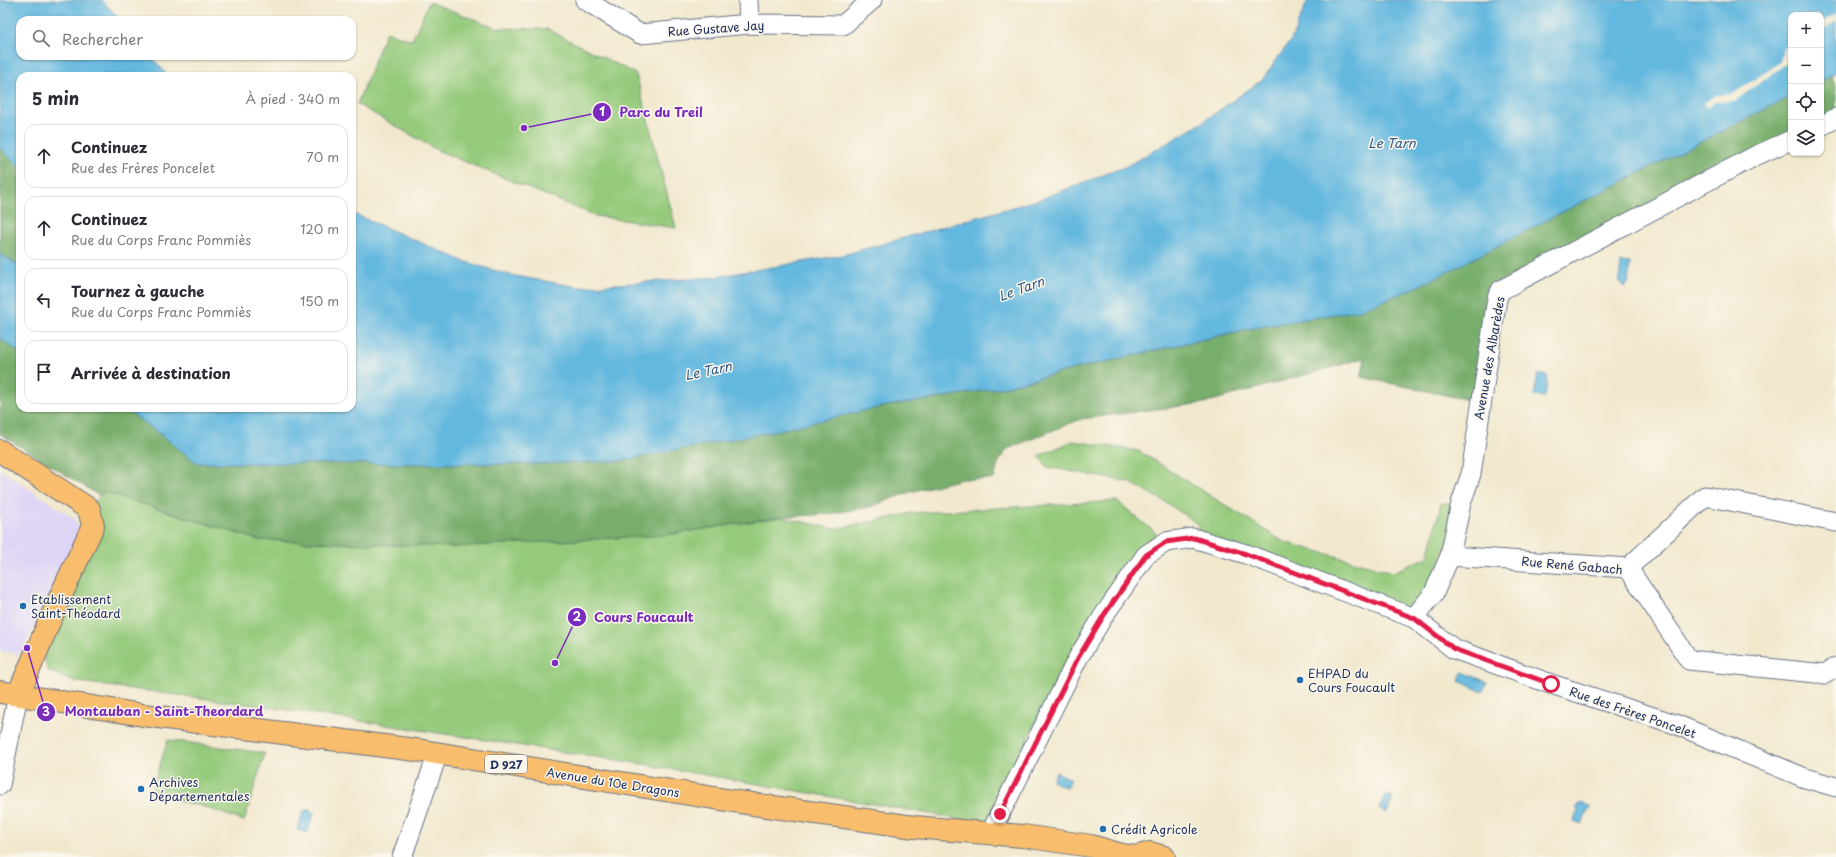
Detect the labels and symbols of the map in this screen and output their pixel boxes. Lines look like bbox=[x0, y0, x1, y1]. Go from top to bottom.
street label: Rue Gustave Jay bbox=[667, 16, 765, 40]
callout: Parc du Treil bbox=[592, 100, 711, 125]
text: 1 bbox=[599, 102, 605, 120]
text: Parc du Treil bbox=[619, 102, 703, 121]
water label: Le Tarn bbox=[1368, 133, 1417, 152]
water label: Le Tarn bbox=[995, 271, 1048, 305]
street label: Avenue des Albarèdes bbox=[1469, 294, 1509, 421]
water label: Le Tarn bbox=[683, 356, 734, 384]
street label: Rue René Gabach bbox=[1521, 552, 1623, 578]
place label: Etablissement Saint-Théodard bbox=[31, 590, 121, 622]
marker: Etablissement Saint-Théodard bbox=[18, 601, 28, 611]
callout: Cours Foucault bbox=[567, 604, 702, 629]
text: 2 bbox=[573, 607, 582, 625]
text: Cours Foucault bbox=[594, 607, 694, 626]
place label: EHPAD du Cours Foucault bbox=[1308, 664, 1395, 696]
marker: EHPAD du Cours Foucault bbox=[1295, 675, 1305, 685]
route start bbox=[1542, 675, 1560, 693]
street label: Rue des Frères Poncelet bbox=[1567, 682, 1699, 742]
callout: Montauban - Saint-Theordard bbox=[36, 699, 272, 724]
text: Montauban - Saint-Theordard bbox=[65, 701, 264, 720]
text: 3 bbox=[42, 702, 50, 720]
road number: D 927 bbox=[485, 755, 527, 773]
street label: Avenue du 10e Dragons bbox=[545, 763, 681, 801]
place label: Archives Départementales bbox=[149, 773, 250, 805]
marker: Archives Départementales bbox=[136, 784, 146, 794]
route end bbox=[991, 805, 1009, 823]
place label: Crédit Agricole bbox=[1111, 820, 1198, 838]
marker: Crédit Agricole bbox=[1098, 824, 1108, 834]

